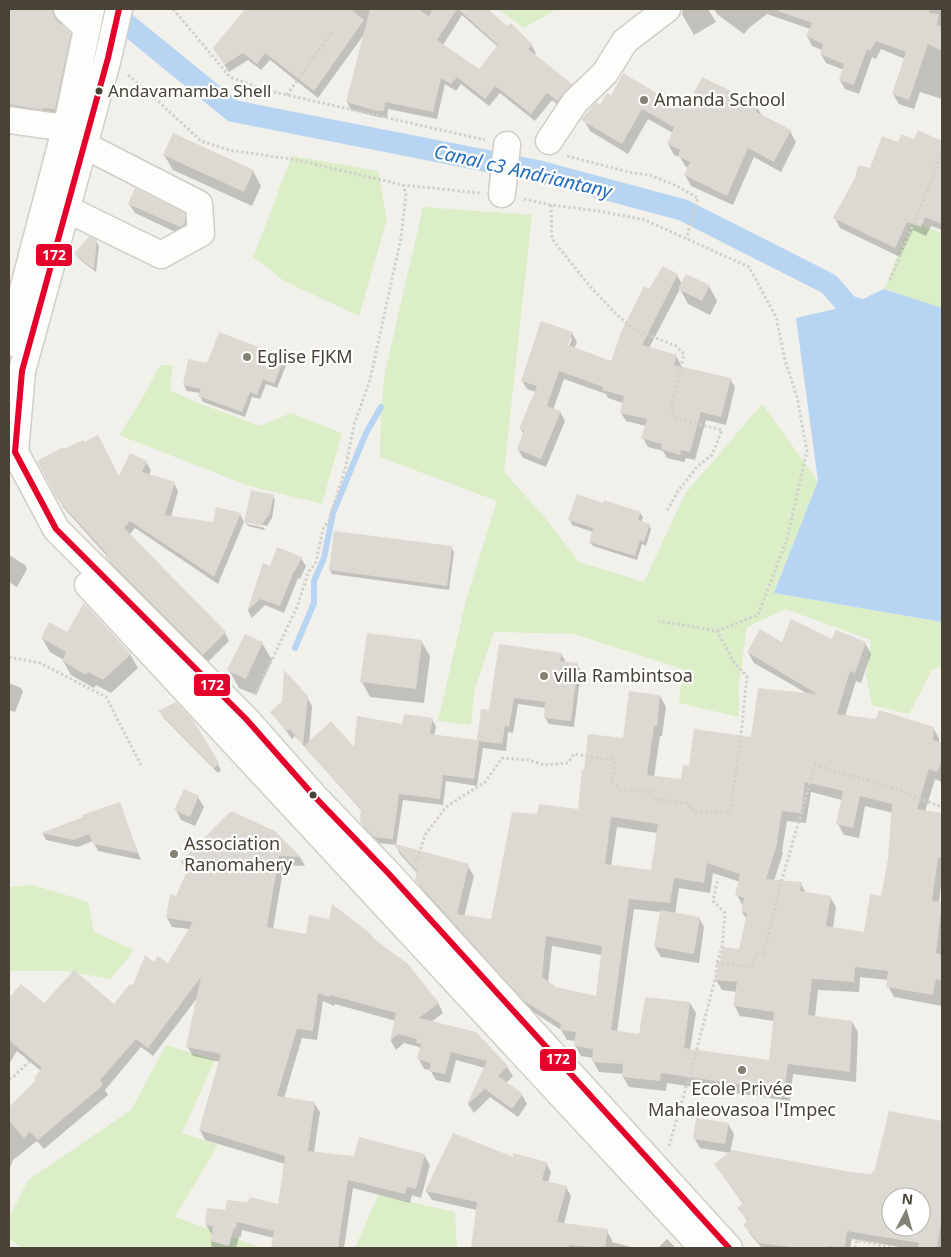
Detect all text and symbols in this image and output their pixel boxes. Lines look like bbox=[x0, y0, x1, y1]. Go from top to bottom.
place label: Andavamamba Shell bbox=[108, 79, 271, 102]
marker: Andavamamba Shell bbox=[94, 86, 104, 96]
place label: Amanda School bbox=[654, 87, 785, 111]
marker: Amanda School bbox=[638, 94, 650, 106]
water label: Canal c3 Andriantany bbox=[432, 138, 615, 204]
line badge: 172 bbox=[35, 243, 73, 267]
text: 172 bbox=[42, 245, 66, 264]
place label: Eglise FJKM bbox=[257, 344, 353, 368]
marker: Eglise FJKM bbox=[241, 351, 253, 363]
place label: villa Rambintsoa bbox=[554, 663, 693, 687]
marker: villa Rambintsoa bbox=[538, 670, 550, 682]
line badge: 172 bbox=[193, 673, 231, 697]
text: 172 bbox=[200, 675, 224, 694]
unlabelled marker bbox=[308, 790, 318, 800]
place label: Association Ranomahery bbox=[184, 831, 293, 876]
marker: Association Ranomahery bbox=[168, 848, 180, 860]
line badge: 172 bbox=[539, 1048, 577, 1072]
text: 172 bbox=[546, 1049, 570, 1068]
marker: Ecole Privée Mahaleovasoa l'Impec bbox=[736, 1064, 748, 1076]
place label: Ecole Privée Mahaleovasoa l'Impec bbox=[648, 1076, 836, 1121]
north arrow bbox=[881, 1187, 931, 1237]
text: N bbox=[901, 1189, 914, 1209]

